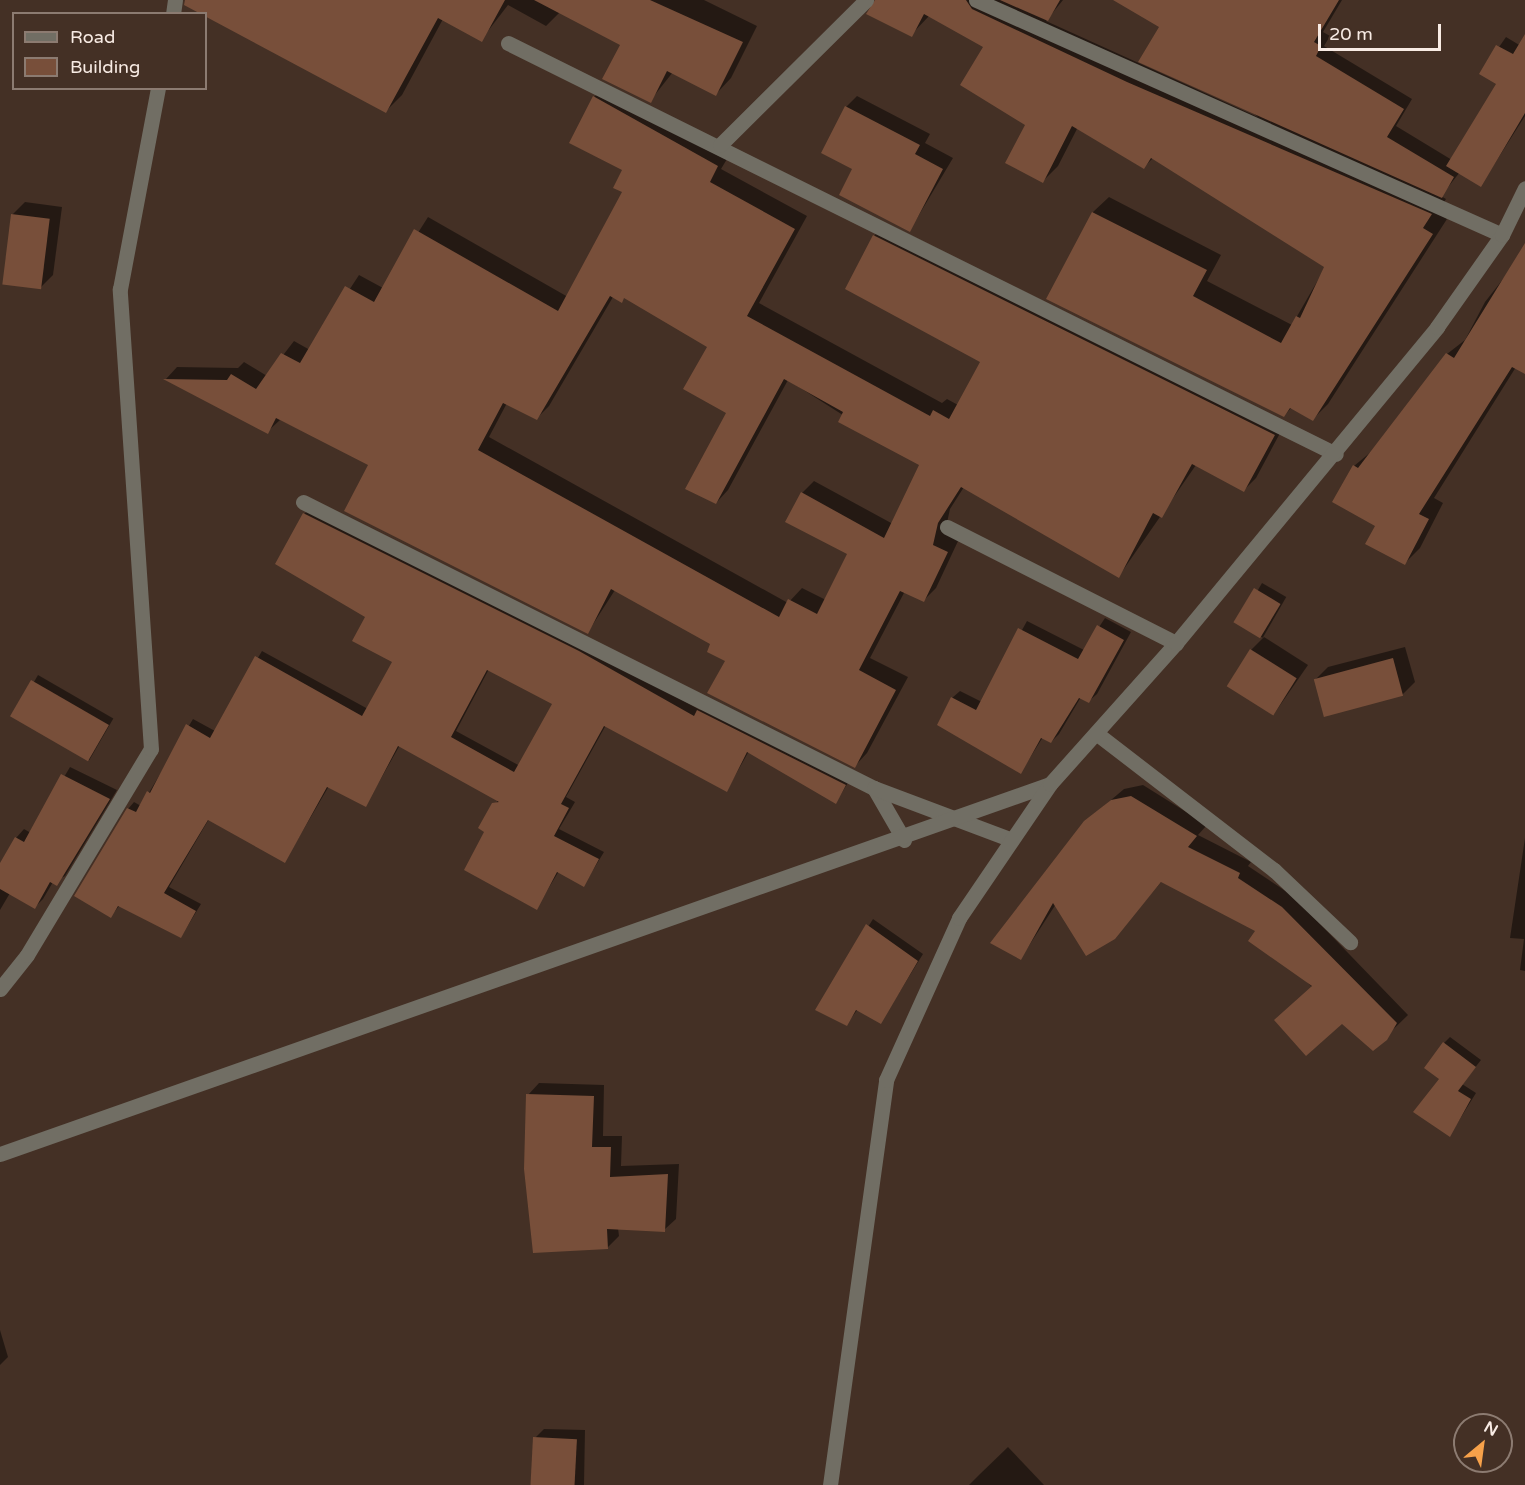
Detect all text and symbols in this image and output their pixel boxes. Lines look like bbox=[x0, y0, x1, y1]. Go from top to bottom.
legend bbox=[12, 12, 207, 90]
scale bar bbox=[1321, 12, 1444, 50]
text: 20 m bbox=[1329, 23, 1373, 45]
text: Road bbox=[70, 26, 115, 48]
text: Building bbox=[70, 56, 140, 78]
north arrow bbox=[1453, 1413, 1513, 1473]
text: N bbox=[1480, 1417, 1501, 1441]

